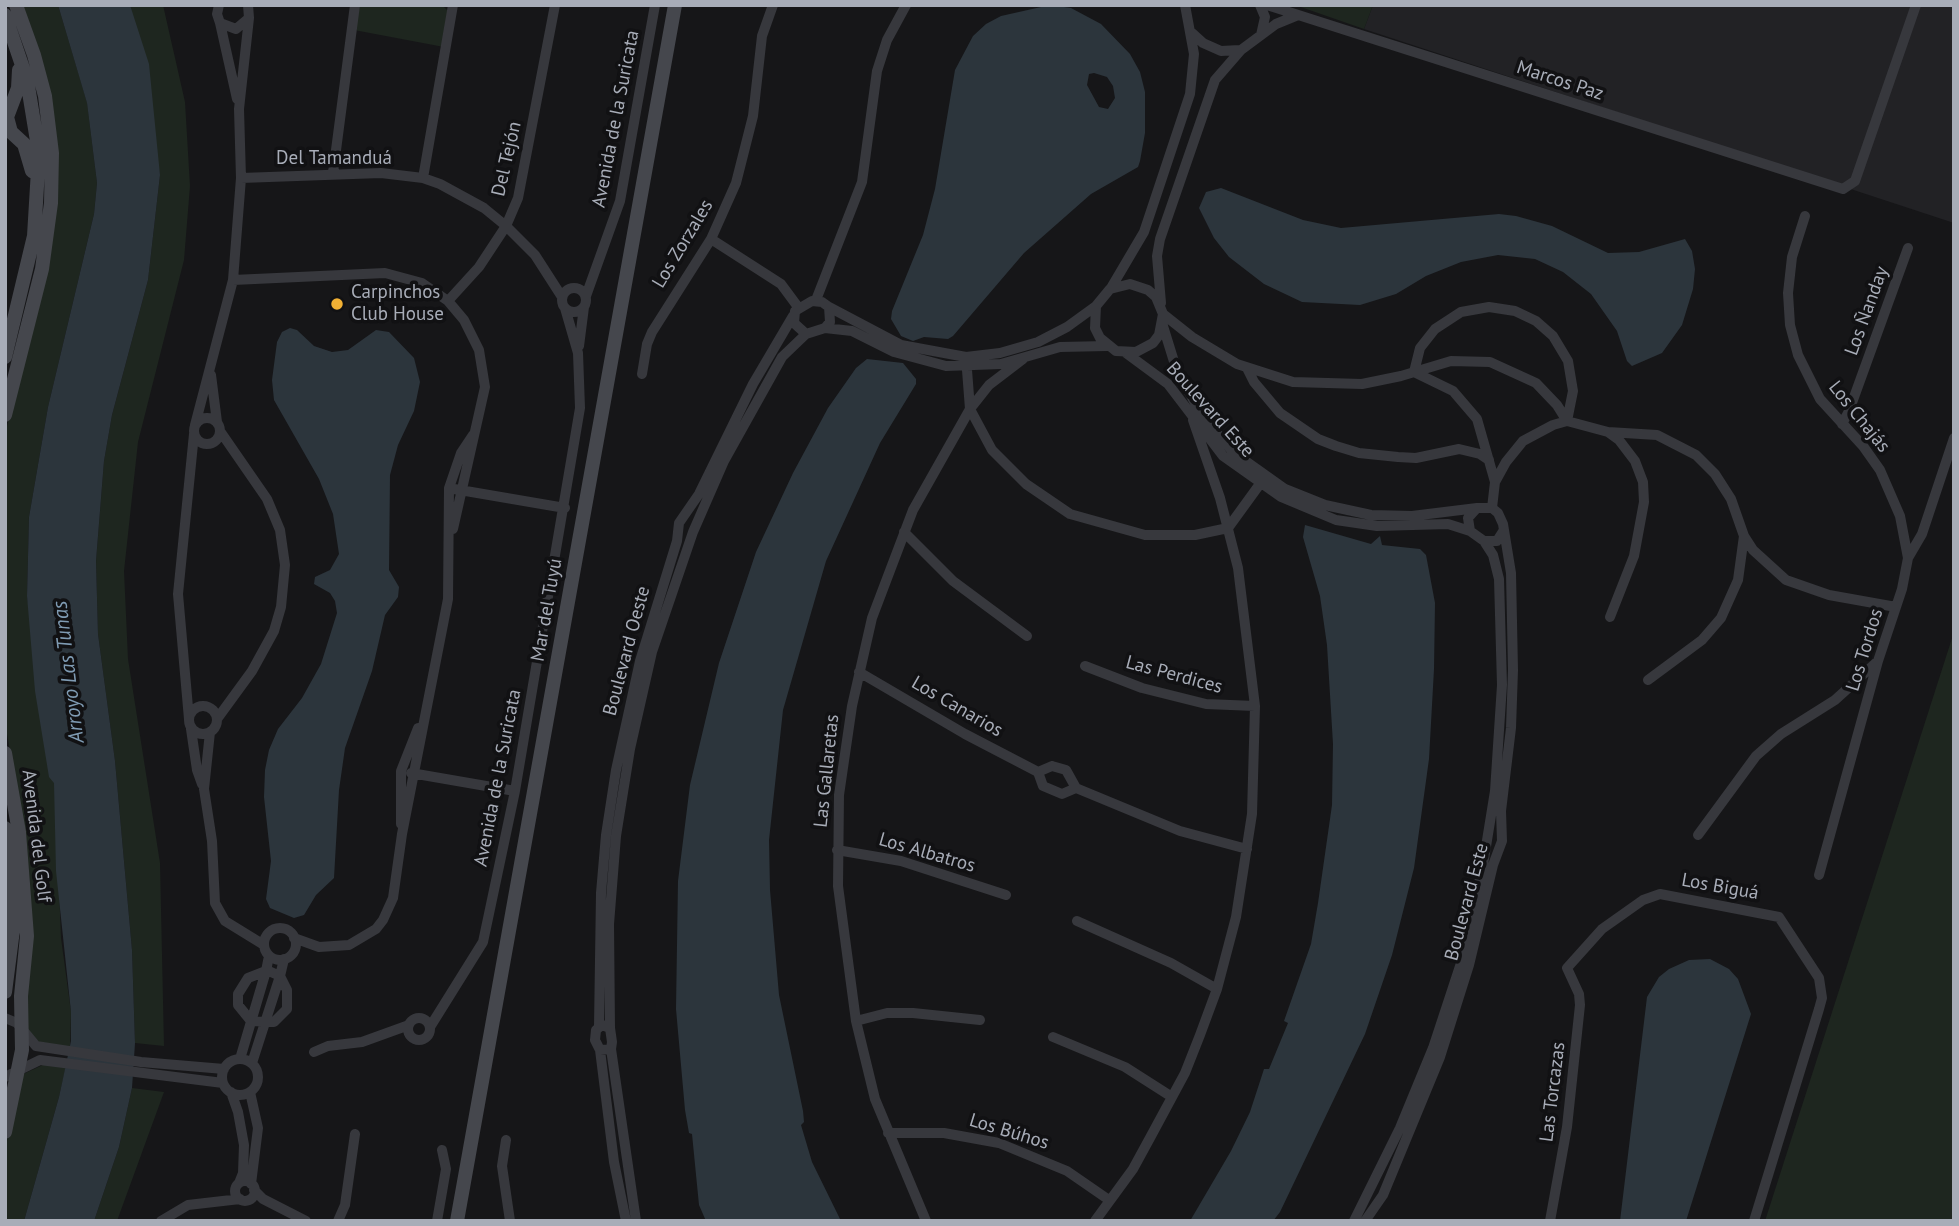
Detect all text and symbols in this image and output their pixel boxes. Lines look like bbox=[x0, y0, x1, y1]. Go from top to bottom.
street label: Avenida de la Suricata bbox=[588, 28, 644, 210]
street label: Marcos Paz bbox=[1514, 56, 1606, 106]
street label: Del Tejón bbox=[487, 119, 527, 199]
street label: Del Tamanduá bbox=[276, 148, 392, 170]
street label: Los Zorzales bbox=[648, 196, 718, 292]
street label: Los Ñanday bbox=[1840, 263, 1894, 359]
place label: Carpinchos Club House bbox=[351, 282, 444, 326]
marker: Carpinchos Club House bbox=[329, 296, 345, 312]
street label: Boulevard Este bbox=[1161, 358, 1259, 462]
street label: Los Chajás bbox=[1823, 377, 1895, 457]
street label: Mar del Tuyú bbox=[527, 557, 567, 663]
street label: Boulevard Oeste bbox=[599, 584, 655, 718]
water label: Arroyo Las Tunas bbox=[48, 599, 90, 745]
street label: Los Tordos bbox=[1842, 606, 1888, 694]
street label: Las Perdices bbox=[1123, 651, 1225, 699]
street label: Los Canarios bbox=[907, 672, 1007, 742]
street label: Avenida de la Suricata bbox=[470, 687, 526, 869]
street label: Las Gallaretas bbox=[810, 713, 844, 829]
street label: Avenida del Golf bbox=[17, 769, 55, 903]
street label: Los Albatros bbox=[876, 828, 978, 878]
street label: Boulevard Este bbox=[1440, 841, 1494, 963]
street label: Los Biguá bbox=[1680, 869, 1760, 905]
street label: Las Torcazas bbox=[1536, 1041, 1570, 1143]
street label: Los Búhos bbox=[967, 1109, 1051, 1155]

